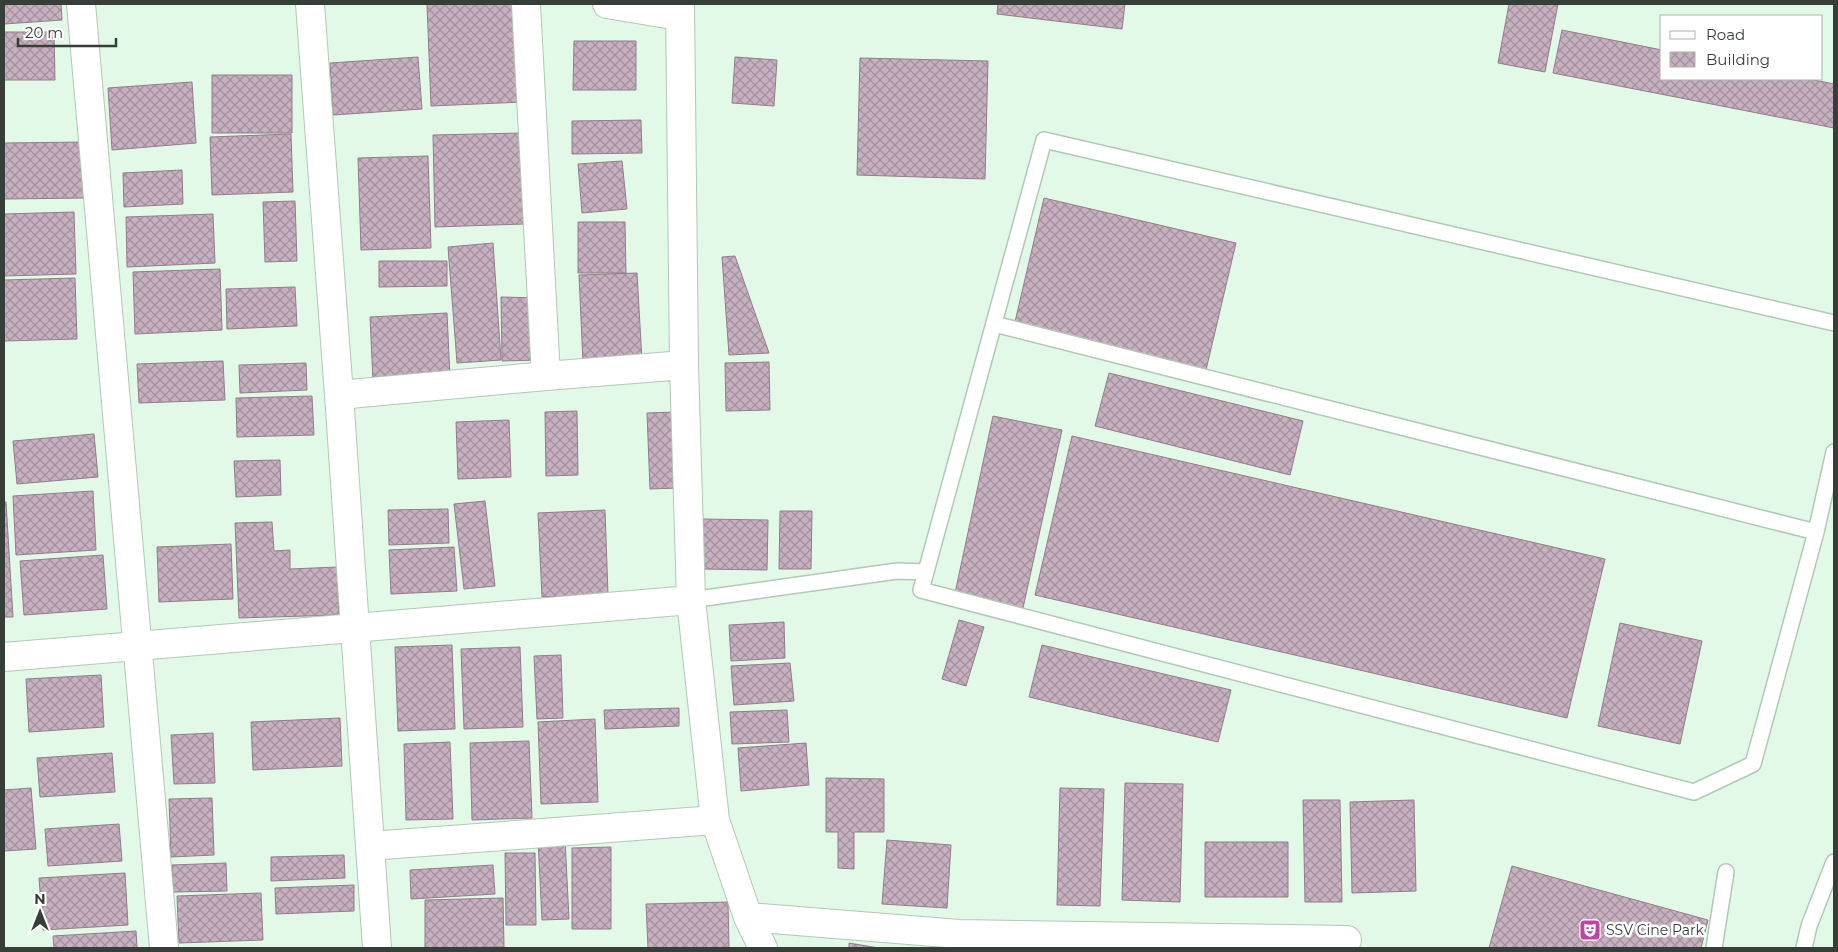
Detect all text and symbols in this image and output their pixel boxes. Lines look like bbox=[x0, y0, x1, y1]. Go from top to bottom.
scale bar bbox=[18, 15, 115, 47]
legend bbox=[1660, 15, 1823, 80]
text: 20 m bbox=[25, 23, 63, 42]
text: Road bbox=[1706, 25, 1745, 44]
text: Building bbox=[1706, 50, 1770, 69]
north arrow bbox=[15, 887, 65, 937]
text: N bbox=[34, 890, 46, 908]
theatre icon: SSV Cine Park bbox=[1578, 918, 1602, 942]
place label: SSV Cine Park bbox=[1606, 921, 1705, 939]

